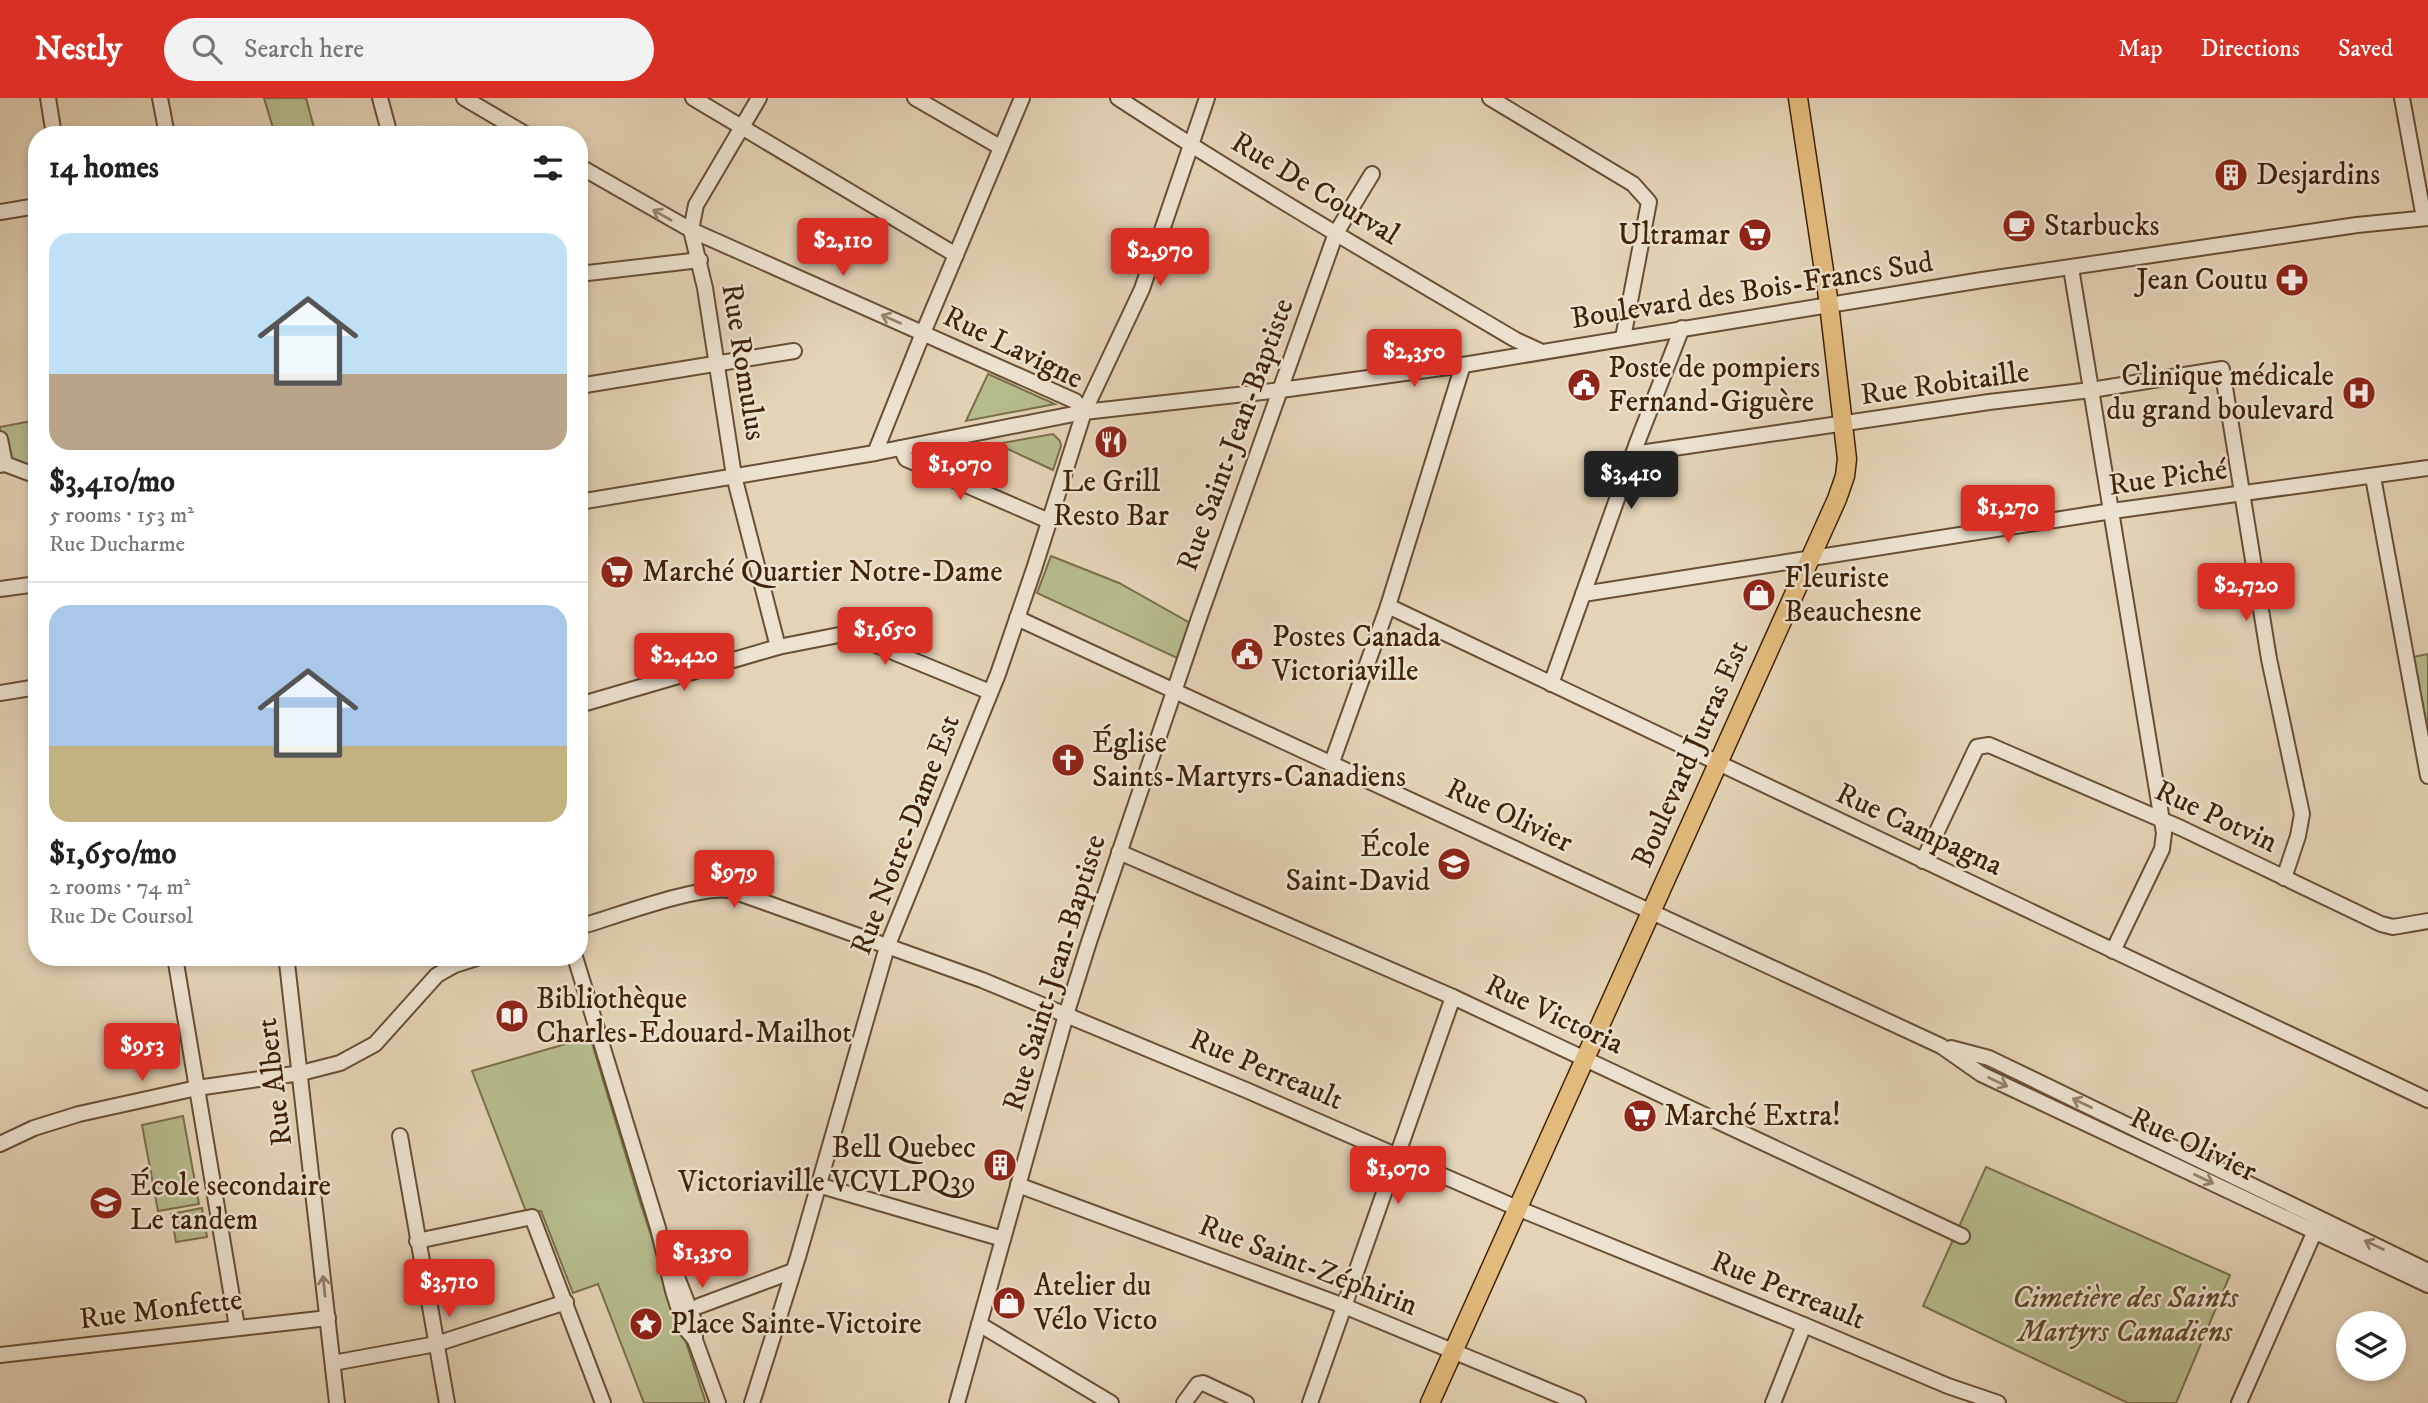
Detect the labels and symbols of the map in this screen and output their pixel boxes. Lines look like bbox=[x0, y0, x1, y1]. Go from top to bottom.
street label: Rue De Courval bbox=[1224, 124, 1406, 254]
building icon: Desjardins bbox=[2212, 156, 2250, 194]
place label: Desjardins bbox=[2256, 157, 2380, 194]
cafe icon: Starbucks bbox=[2000, 207, 2038, 245]
one-way arrow bbox=[652, 208, 673, 221]
place label: Starbucks bbox=[2044, 208, 2160, 245]
supermarket icon: Ultramar bbox=[1736, 216, 1774, 254]
place label: Ultramar bbox=[1618, 217, 1730, 254]
pin: $2,110 bbox=[786, 218, 900, 278]
pin: $2,970 bbox=[1103, 228, 1217, 288]
street label: Boulevard des Bois-Francs Sud bbox=[1568, 244, 1936, 338]
pharmacy icon: Jean Coutu bbox=[2273, 261, 2311, 299]
place label: Jean Coutu bbox=[2133, 262, 2268, 299]
street label: Rue Romulus bbox=[712, 281, 774, 443]
street label: Rue Saint-Jean-Baptiste bbox=[1169, 294, 1303, 576]
street label: Rue Lavigne bbox=[937, 298, 1089, 398]
one-way arrow bbox=[881, 312, 903, 325]
pin: $2,350 bbox=[1357, 330, 1471, 389]
place label: Poste de pompiers Fernand-Giguère bbox=[1608, 350, 1820, 421]
street label: Rue Robitaille bbox=[1858, 354, 2032, 414]
place label: Clinique médicale du grand boulevard bbox=[2106, 358, 2334, 429]
public building icon: Poste de pompiers Fernand-Giguère bbox=[1565, 366, 1603, 404]
hospital icon: Clinique médicale du grand boulevard bbox=[2340, 374, 2378, 412]
restaurant icon: Le Grill Resto Bar bbox=[1092, 423, 1130, 461]
pin: $1,070 bbox=[903, 442, 1017, 502]
street label: Rue Piché bbox=[2106, 451, 2230, 505]
pin: $3,410 bbox=[1574, 452, 1688, 511]
place label: Le Grill Resto Bar bbox=[1053, 464, 1169, 535]
pin: $1,270 bbox=[1951, 486, 2065, 545]
supermarket icon: Marché Quartier Notre-Dame bbox=[598, 553, 636, 591]
place label: Marché Quartier Notre-Dame bbox=[642, 554, 1003, 591]
place label: Fleuriste Beauchesne bbox=[1784, 560, 1922, 631]
pin: $2,720 bbox=[2189, 564, 2303, 623]
shop icon: Fleuriste Beauchesne bbox=[1740, 576, 1778, 614]
pin: $1,650 bbox=[828, 608, 942, 667]
place label: Postes Canada Victoriaville bbox=[1271, 619, 1441, 690]
pin: $2,420 bbox=[627, 634, 741, 693]
public building icon: Postes Canada Victoriaville bbox=[1228, 635, 1266, 673]
street label: Boulevard Jutras Est bbox=[1624, 635, 1758, 873]
street label: Rue Notre-Dame Est bbox=[843, 710, 969, 960]
place label: Église Saints-Martyrs-Canadiens bbox=[1092, 724, 1406, 796]
church icon: Église Saints-Martyrs-Canadiens bbox=[1049, 741, 1087, 779]
street label: Rue Olivier bbox=[1440, 771, 1578, 861]
street label: Rue Potvin bbox=[2149, 773, 2283, 862]
street label: Rue Campagna bbox=[1830, 775, 2008, 885]
place label: École Saint-David bbox=[1286, 828, 1430, 900]
street label: Rue Saint-Jean-Baptiste bbox=[995, 830, 1115, 1116]
school or university icon: École Saint-David bbox=[1435, 845, 1473, 883]
pin: $979 bbox=[693, 850, 775, 910]
street label: Rue Victoria bbox=[1479, 967, 1629, 1063]
place label: Bibliothèque Charles-Edouard-Mailhot bbox=[536, 981, 852, 1052]
library icon: Bibliothèque Charles-Edouard-Mailhot bbox=[493, 997, 531, 1035]
street label: Rue Albert bbox=[249, 1016, 301, 1148]
street label: Rue Perreault bbox=[1184, 1021, 1348, 1119]
pin: $953 bbox=[101, 1024, 183, 1083]
one-way arrow bbox=[1987, 1076, 2008, 1089]
one-way arrow bbox=[2072, 1096, 2093, 1110]
supermarket icon: Marché Extra! bbox=[1621, 1097, 1659, 1135]
place label: Marché Extra! bbox=[1664, 1098, 1841, 1135]
street label: Rue Olivier bbox=[2124, 1100, 2262, 1190]
place label: Bell Quebec Victoriaville VCVLPQ39 bbox=[677, 1130, 976, 1201]
building icon: Bell Quebec Victoriaville VCVLPQ39 bbox=[981, 1146, 1019, 1184]
pin: $1,070 bbox=[1341, 1146, 1455, 1206]
place label: École secondaire Le tandem bbox=[130, 1167, 331, 1239]
one-way arrow bbox=[2193, 1172, 2214, 1186]
school or university icon: École secondaire Le tandem bbox=[87, 1184, 125, 1222]
street label: Rue Saint-Zéphirin bbox=[1193, 1207, 1423, 1325]
pin: $1,350 bbox=[645, 1230, 759, 1290]
one-way arrow bbox=[2364, 1238, 2385, 1251]
street label: Rue Perreault bbox=[1705, 1243, 1871, 1339]
pin: $3,710 bbox=[392, 1260, 506, 1319]
place label: Atelier du Vélo Victo bbox=[1033, 1268, 1157, 1339]
one-way arrow bbox=[318, 1276, 331, 1298]
park label: Cimetière des Saints Martyrs Canadiens bbox=[2012, 1280, 2239, 1351]
street label: Rue Monfette bbox=[77, 1282, 245, 1338]
shop icon: Atelier du Vélo Victo bbox=[990, 1284, 1028, 1322]
place icon: Place Sainte-Victoire bbox=[627, 1305, 665, 1343]
place label: Place Sainte-Victoire bbox=[670, 1306, 922, 1343]

